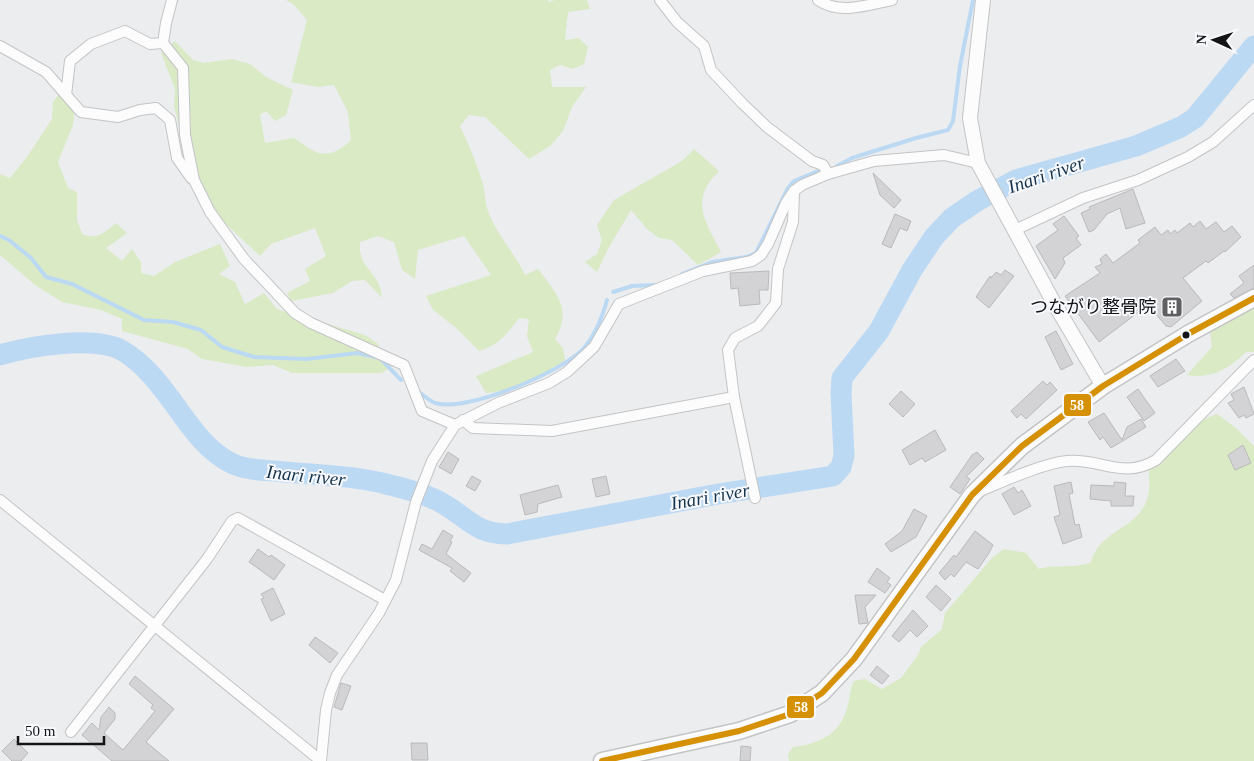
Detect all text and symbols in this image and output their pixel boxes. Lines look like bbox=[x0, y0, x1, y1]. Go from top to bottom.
north arrow bbox=[1189, 15, 1239, 65]
text: N bbox=[1194, 34, 1209, 45]
water label: Inari river bbox=[1004, 151, 1088, 198]
building icon: つながり整骨院 bbox=[1160, 295, 1184, 319]
place label: つながり整骨院 bbox=[1030, 297, 1156, 317]
unlabelled marker bbox=[1181, 330, 1191, 340]
line badge: 58 bbox=[1063, 393, 1092, 417]
text: 58 bbox=[1070, 398, 1084, 413]
water label: Inari river bbox=[264, 461, 347, 490]
water label: Inari river bbox=[668, 479, 752, 514]
line badge: 58 bbox=[786, 695, 815, 719]
text: 58 bbox=[794, 700, 808, 715]
scale bar bbox=[18, 714, 104, 746]
text: 50 m bbox=[25, 723, 56, 739]

